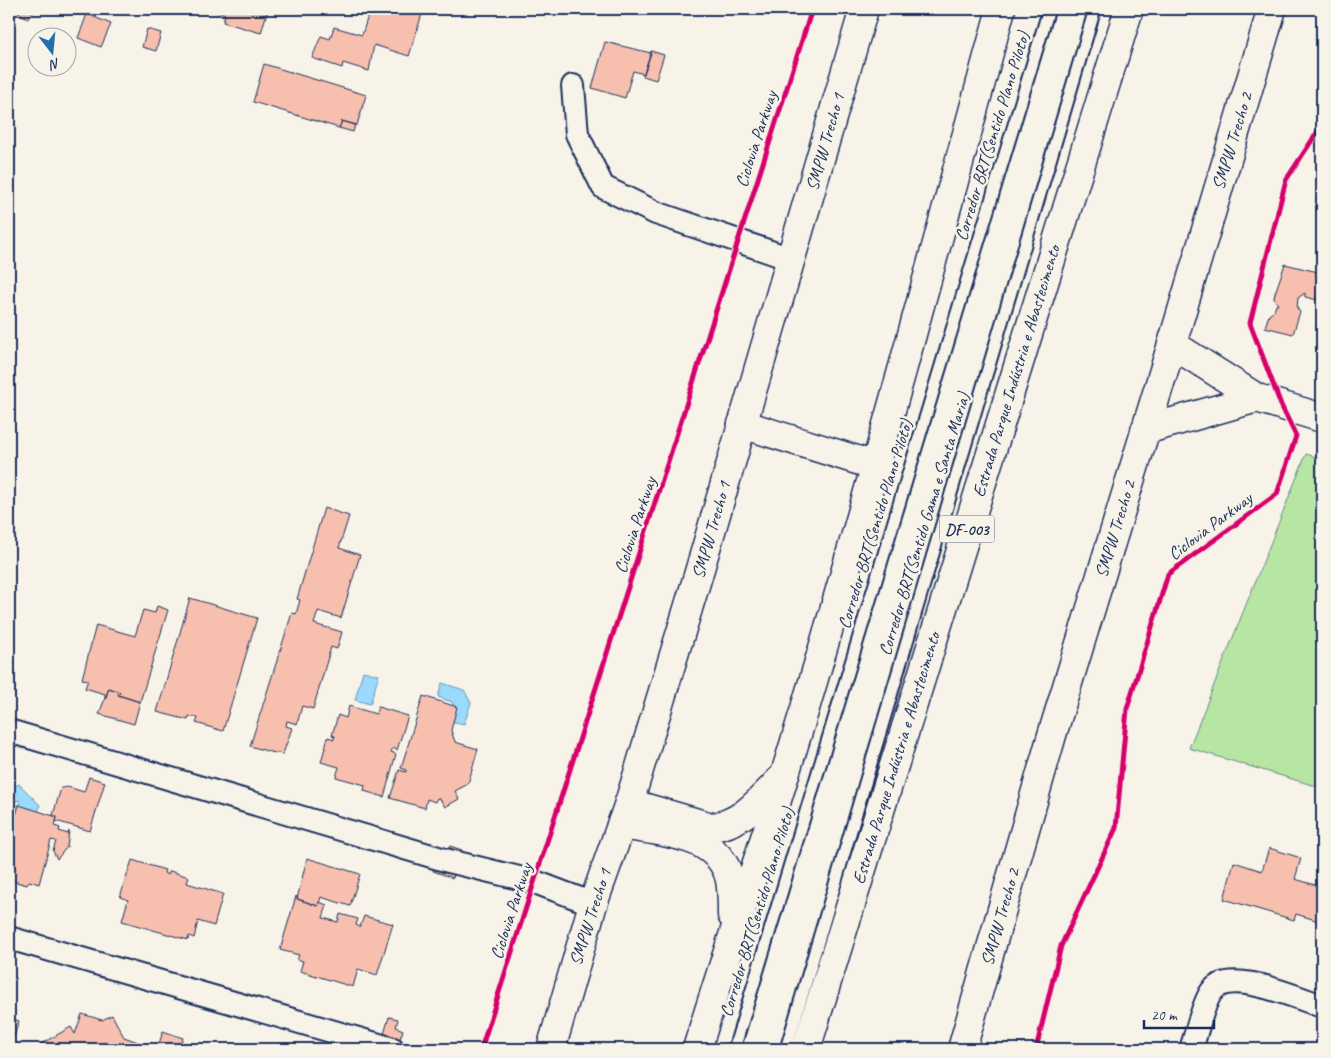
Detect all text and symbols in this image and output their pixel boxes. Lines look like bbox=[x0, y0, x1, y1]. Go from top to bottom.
north arrow bbox=[28, 28, 78, 78]
street label: Corredor BRT(Sentido Plano Piloto) bbox=[950, 28, 1035, 243]
text: N bbox=[47, 55, 62, 74]
street label: Ciclovia Parkway bbox=[730, 86, 782, 190]
street label: SMPW Trecho 2 bbox=[1207, 88, 1258, 192]
street label: SMPW Trecho 1 bbox=[801, 90, 850, 193]
street label: Estrada Parque Indústria e Abastecimento bbox=[967, 241, 1065, 499]
street label: Corredor BRT(Sentido Gama e Santa Maria) bbox=[873, 389, 975, 658]
street label: Corredor BRT(Sentido Plano Piloto) bbox=[833, 416, 918, 631]
street label: Ciclovia Parkway bbox=[609, 472, 661, 576]
street label: SMPW Trecho 2 bbox=[1090, 476, 1141, 580]
street label: SMPW Trecho 1 bbox=[687, 478, 736, 581]
street label: Ciclovia Parkway bbox=[1164, 486, 1258, 565]
road number: DF-003 bbox=[940, 516, 994, 542]
street label: Estrada Parque Indústria e Abastecimento bbox=[847, 628, 945, 886]
street label: Corredor BRT(Sentido Plano Piloto) bbox=[715, 804, 800, 1019]
street label: Ciclovia Parkway bbox=[485, 858, 537, 962]
street label: SMPW Trecho 2 bbox=[976, 864, 1025, 968]
street label: SMPW Trecho 1 bbox=[564, 865, 616, 968]
scale bar bbox=[1144, 998, 1214, 1030]
text: 20 m bbox=[1151, 1006, 1178, 1025]

